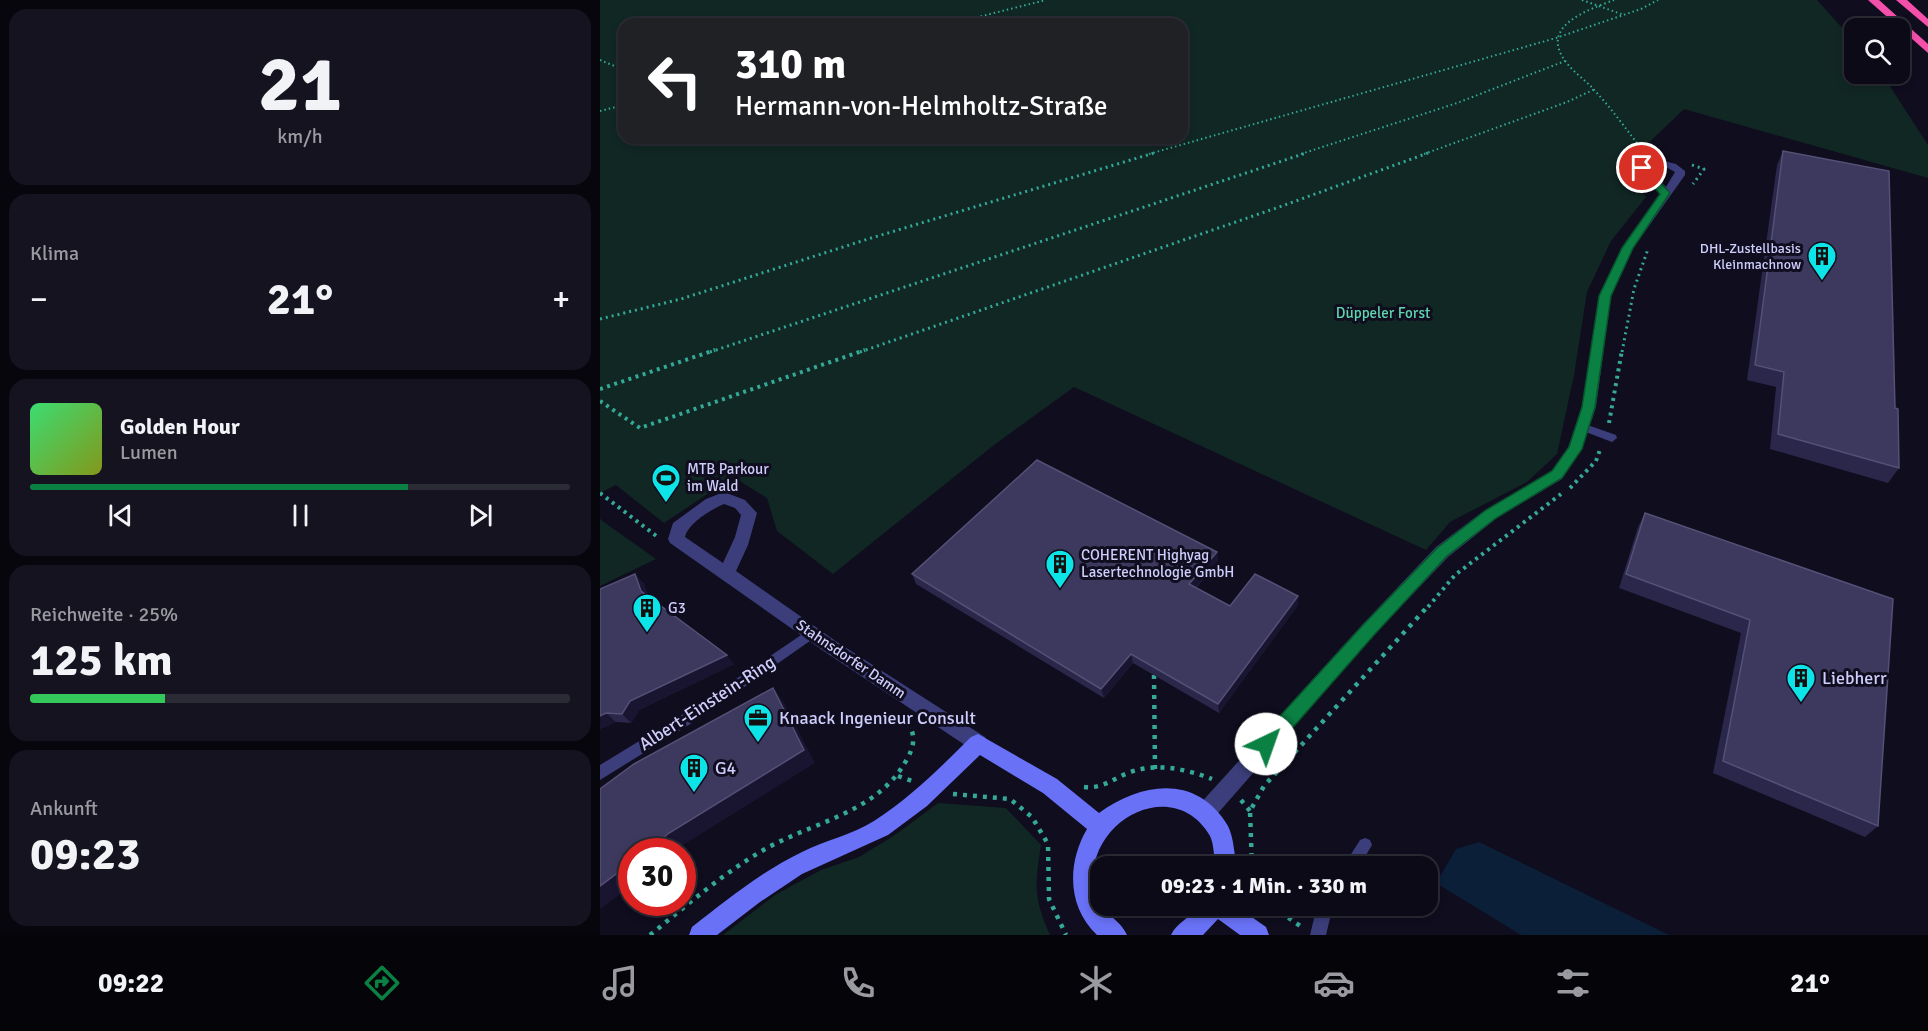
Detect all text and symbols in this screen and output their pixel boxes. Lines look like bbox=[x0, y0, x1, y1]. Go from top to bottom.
map controls bbox=[1844, 18, 1910, 84]
button: search bbox=[1844, 18, 1910, 84]
text: 21 bbox=[258, 37, 342, 133]
text: 310 m bbox=[735, 39, 846, 90]
icon: left bbox=[636, 42, 714, 120]
text: Hermann-von-Helmholtz-Straße bbox=[735, 90, 1108, 123]
text: km/h bbox=[277, 124, 323, 149]
pin bbox=[1616, 142, 1667, 193]
icon: arrive bbox=[1625, 151, 1658, 184]
place label: DHL-Zustellbasis Kleinmachnow bbox=[1700, 240, 1801, 273]
building icon: DHL-Zustellbasis Kleinmachnow bbox=[1806, 240, 1838, 282]
text: Klima bbox=[30, 241, 79, 266]
text: 21° bbox=[267, 272, 333, 327]
text: − bbox=[30, 279, 48, 320]
text: + bbox=[552, 279, 570, 320]
park label: Düppeler Forst bbox=[1336, 304, 1430, 322]
text: Golden Hour bbox=[120, 413, 240, 440]
text: Lumen bbox=[120, 440, 178, 465]
place label: MTB Parkour im Wald bbox=[687, 460, 769, 495]
sports icon: MTB Parkour im Wald bbox=[650, 462, 682, 504]
icon: previous bbox=[104, 499, 137, 532]
icon: pause bbox=[284, 499, 317, 532]
icon: next bbox=[464, 499, 497, 532]
place label: COHERENT Highyag Lasertechnologie GmbH bbox=[1081, 546, 1234, 581]
building icon: COHERENT Highyag Lasertechnologie GmbH bbox=[1044, 548, 1076, 590]
building icon: G3 bbox=[631, 592, 663, 634]
place label: G3 bbox=[668, 599, 686, 617]
text: Reichweite · 25% bbox=[30, 602, 178, 627]
street label: Stahnsdorfer Damm bbox=[793, 616, 909, 702]
text: 125 km bbox=[30, 633, 173, 688]
street label: Albert-Einstein-Ring bbox=[635, 651, 779, 755]
building icon: Liebherr bbox=[1785, 662, 1817, 704]
place label: Liebherr bbox=[1822, 667, 1887, 689]
office icon: Knaack Ingenieur Consult bbox=[742, 702, 774, 744]
place label: Knaack Ingenieur Consult bbox=[779, 707, 976, 729]
position arrow bbox=[1234, 712, 1298, 776]
building icon: G4 bbox=[678, 752, 710, 794]
place label: G4 bbox=[715, 757, 737, 779]
text: Ankunft bbox=[30, 796, 98, 821]
text: 09:23 bbox=[30, 827, 140, 882]
speed limit sign: 30 bbox=[618, 838, 696, 916]
text: 09:23 · 1 Min. · 330 m bbox=[1161, 872, 1367, 899]
icon: directions bbox=[361, 962, 403, 1004]
icon: music bbox=[599, 962, 641, 1004]
icon: phone bbox=[837, 962, 879, 1004]
icon: climate bbox=[1075, 962, 1117, 1004]
icon: car bbox=[1313, 962, 1355, 1004]
icon: filters bbox=[1552, 962, 1594, 1004]
text: 09:22 bbox=[98, 967, 164, 1000]
text: 21° bbox=[1790, 967, 1830, 1000]

